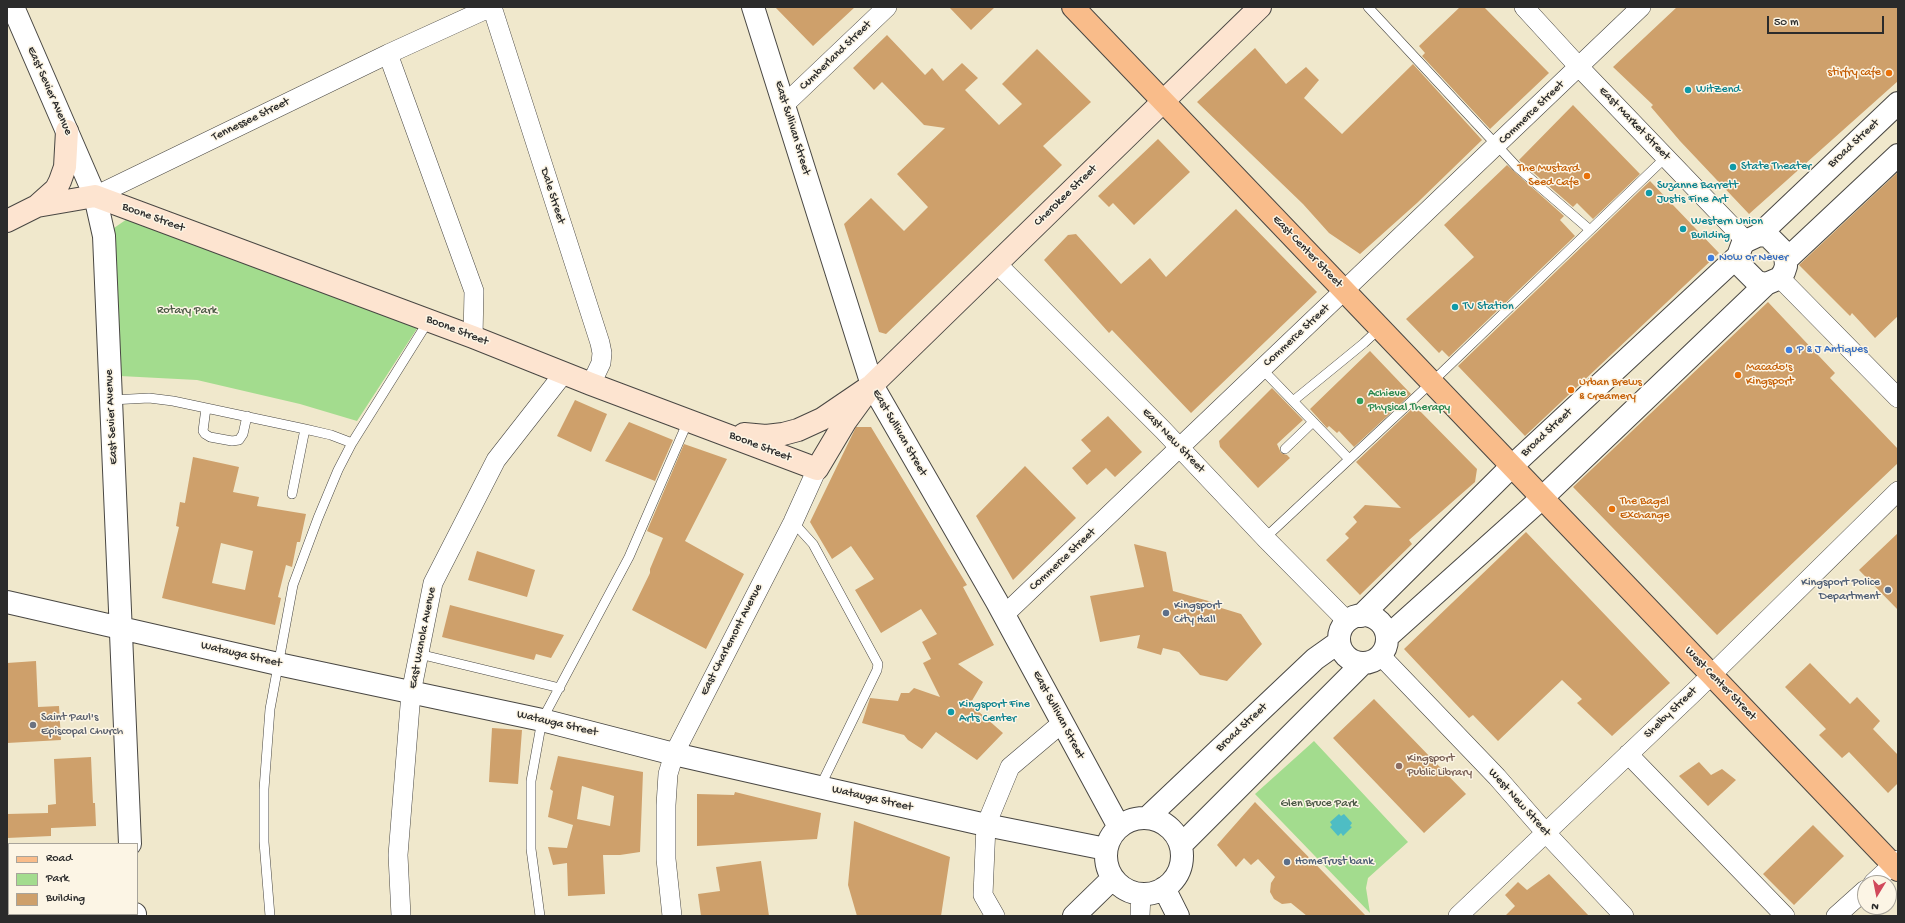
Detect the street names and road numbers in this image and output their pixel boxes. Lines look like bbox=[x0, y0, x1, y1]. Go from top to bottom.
street label: Cumberland Street bbox=[797, 18, 875, 94]
street label: East Sevier Avenue bbox=[23, 45, 75, 137]
street label: Commerce Street bbox=[1496, 78, 1568, 148]
street label: East Sullivan Street bbox=[771, 79, 813, 177]
street label: East Market Street bbox=[1595, 84, 1673, 164]
street label: Tennessee Street bbox=[210, 95, 292, 145]
street label: Broad Street bbox=[1825, 117, 1883, 171]
street label: Cherokee Street bbox=[1031, 162, 1101, 230]
street label: Dale Street bbox=[536, 166, 568, 226]
street label: Boone Street bbox=[120, 200, 186, 236]
street label: East Center Street bbox=[1269, 213, 1345, 291]
street label: Commerce Street bbox=[1261, 302, 1333, 370]
street label: Boone Street bbox=[424, 313, 490, 349]
street label: East Sevier Avenue bbox=[102, 369, 122, 465]
street label: East Sullivan Street bbox=[868, 387, 930, 479]
street label: East New Street bbox=[1138, 406, 1208, 476]
street label: Broad Street bbox=[1518, 406, 1576, 460]
street label: Boone Street bbox=[727, 429, 793, 465]
street label: Commerce Street bbox=[1027, 526, 1099, 594]
street label: East Charlemont Avenue bbox=[698, 582, 766, 698]
street label: East Wanola Avenue bbox=[406, 586, 440, 690]
street label: Watauga Street bbox=[199, 639, 283, 671]
street label: West Center Street bbox=[1681, 644, 1759, 724]
street label: East Sullivan Street bbox=[1029, 668, 1087, 762]
street label: Shelby Street bbox=[1642, 684, 1700, 742]
street label: Broad Street bbox=[1213, 701, 1271, 755]
street label: Watauga Street bbox=[515, 708, 599, 740]
street label: West New Street bbox=[1485, 766, 1553, 840]
street label: Watauga Street bbox=[830, 783, 914, 815]

